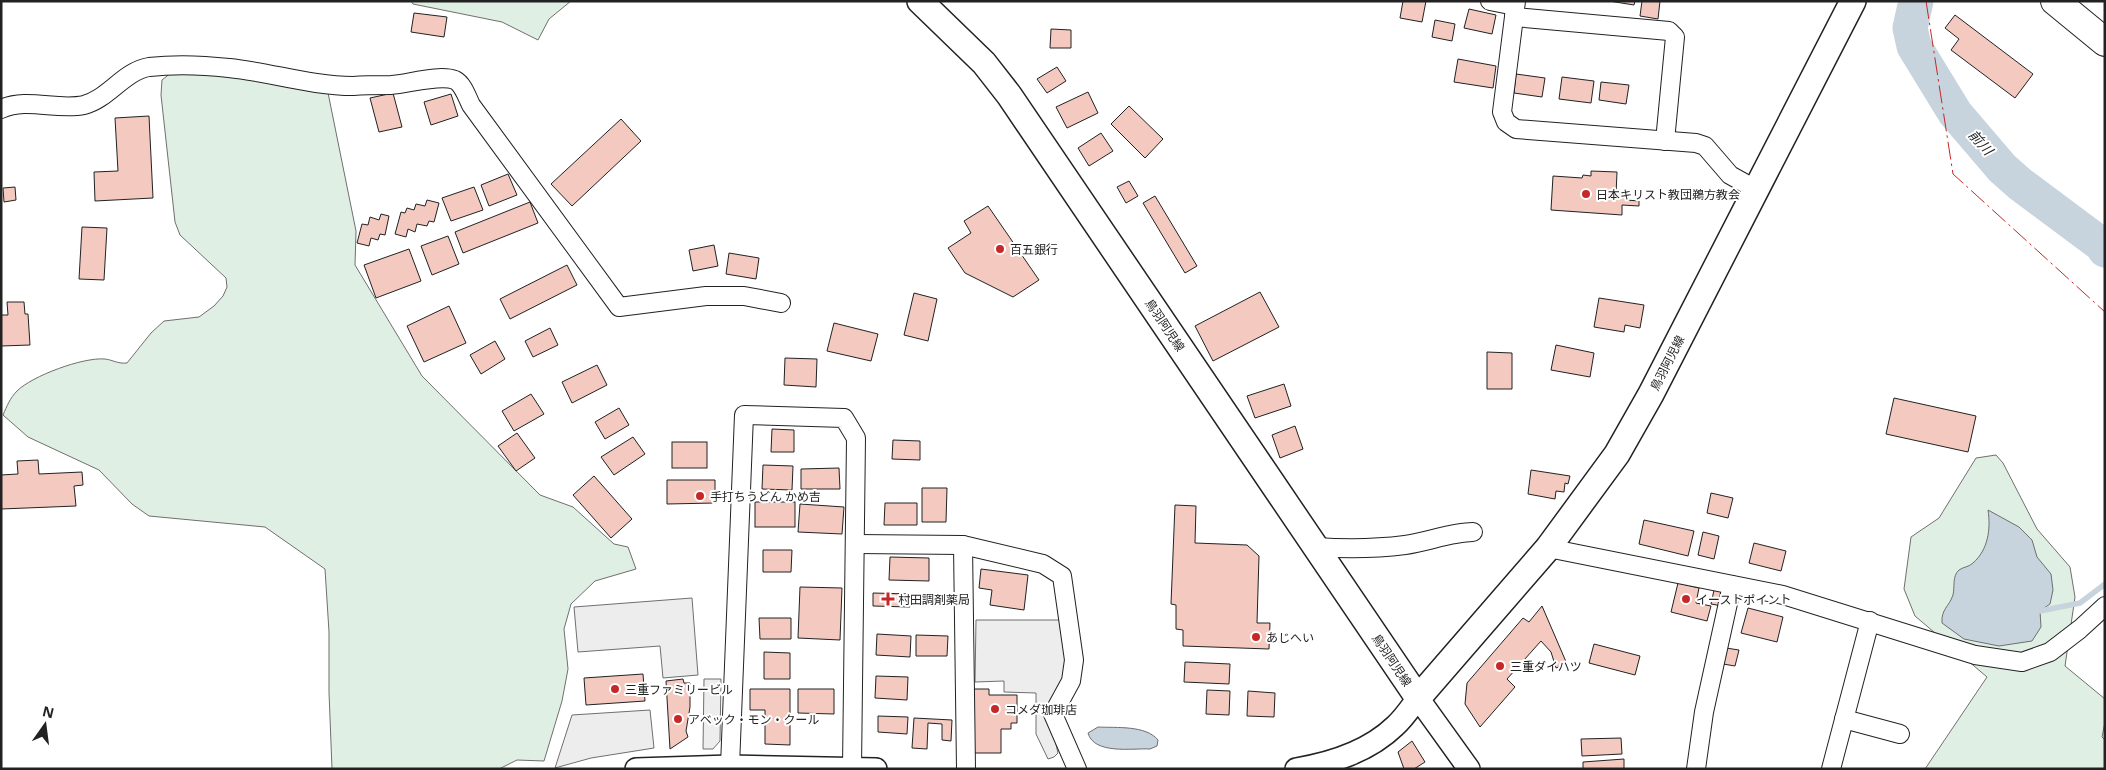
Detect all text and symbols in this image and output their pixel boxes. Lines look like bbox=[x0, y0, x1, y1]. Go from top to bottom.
water label: 前川 bbox=[1965, 125, 1999, 160]
place label: 日本キリスト教団鵜方教会 bbox=[1596, 186, 1740, 203]
marker: 日本キリスト教団鵜方教会 bbox=[1580, 188, 1592, 200]
place label: 百五銀行 bbox=[1010, 241, 1058, 258]
marker: 百五銀行 bbox=[994, 243, 1006, 255]
street label: 鳥羽阿児線 bbox=[1141, 295, 1189, 355]
street label: 鳥羽阿児線 bbox=[1646, 332, 1688, 394]
place label: 手打ちうどん かめ吉 bbox=[710, 488, 821, 505]
marker: 手打ちうどん かめ吉 bbox=[694, 490, 706, 502]
place label: 村田調剤薬局 bbox=[898, 591, 970, 608]
place label: イーストポイント bbox=[1696, 591, 1791, 608]
marker: 村田調剤薬局 bbox=[882, 593, 894, 605]
marker: イーストポイント bbox=[1680, 593, 1692, 605]
place label: あじへい bbox=[1266, 629, 1314, 646]
street label: 鳥羽阿児線 bbox=[1368, 630, 1416, 690]
marker: あじへい bbox=[1250, 631, 1262, 643]
place label: 三重ダイハツ bbox=[1510, 658, 1582, 675]
marker: 三重ダイハツ bbox=[1494, 660, 1506, 672]
place label: 三重ファミリービル bbox=[625, 681, 733, 698]
marker: 三重ファミリービル bbox=[609, 683, 621, 695]
north arrow bbox=[20, 700, 70, 750]
text: N bbox=[40, 701, 56, 722]
place label: コメダ珈琲店 bbox=[1005, 701, 1077, 718]
marker: コメダ珈琲店 bbox=[989, 703, 1001, 715]
place label: アベック・モン・クール bbox=[688, 711, 820, 728]
marker: アベック・モン・クール bbox=[672, 713, 684, 725]

